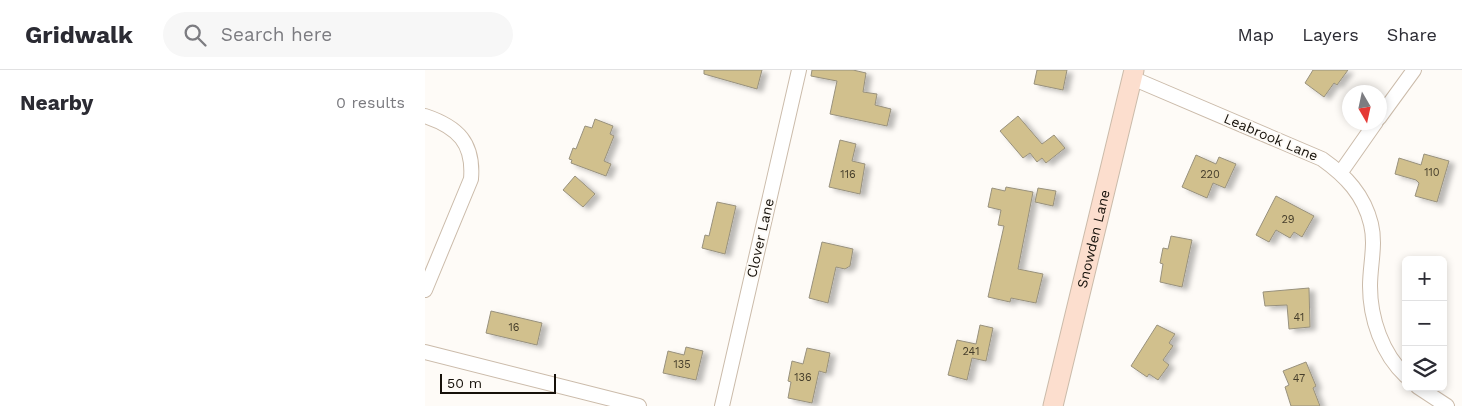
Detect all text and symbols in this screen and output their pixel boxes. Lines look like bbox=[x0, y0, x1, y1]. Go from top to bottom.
search box bbox=[163, 12, 513, 57]
text: Gridwalk bbox=[25, 21, 133, 49]
icon: search bbox=[181, 21, 209, 49]
text: Search here bbox=[221, 23, 332, 46]
text: Map bbox=[1237, 24, 1274, 45]
text: Layers bbox=[1302, 24, 1359, 45]
text: Share bbox=[1387, 24, 1437, 45]
north arrow bbox=[1342, 85, 1387, 130]
text: Nearby bbox=[20, 90, 93, 115]
text: 0 results bbox=[336, 93, 405, 112]
street label: Leabrook Lane bbox=[1222, 110, 1320, 164]
house number: 110 bbox=[1424, 166, 1440, 179]
house number: 116 bbox=[840, 168, 856, 181]
house number: 220 bbox=[1200, 168, 1220, 181]
street label: Snowden Lane bbox=[1074, 188, 1113, 290]
street label: Clover Lane bbox=[743, 197, 777, 279]
house number: 29 bbox=[1281, 213, 1295, 226]
map controls bbox=[1402, 256, 1447, 391]
button: + bbox=[1402, 256, 1447, 301]
button: − bbox=[1402, 301, 1447, 346]
house number: 41 bbox=[1294, 311, 1304, 324]
house number: 16 bbox=[509, 321, 520, 334]
house number: 241 bbox=[963, 345, 979, 358]
button: layers bbox=[1402, 346, 1447, 391]
house number: 135 bbox=[673, 358, 691, 371]
scale bar bbox=[440, 371, 556, 394]
house number: 136 bbox=[794, 371, 812, 384]
house number: 47 bbox=[1293, 372, 1305, 385]
text: 50 m bbox=[447, 375, 482, 391]

